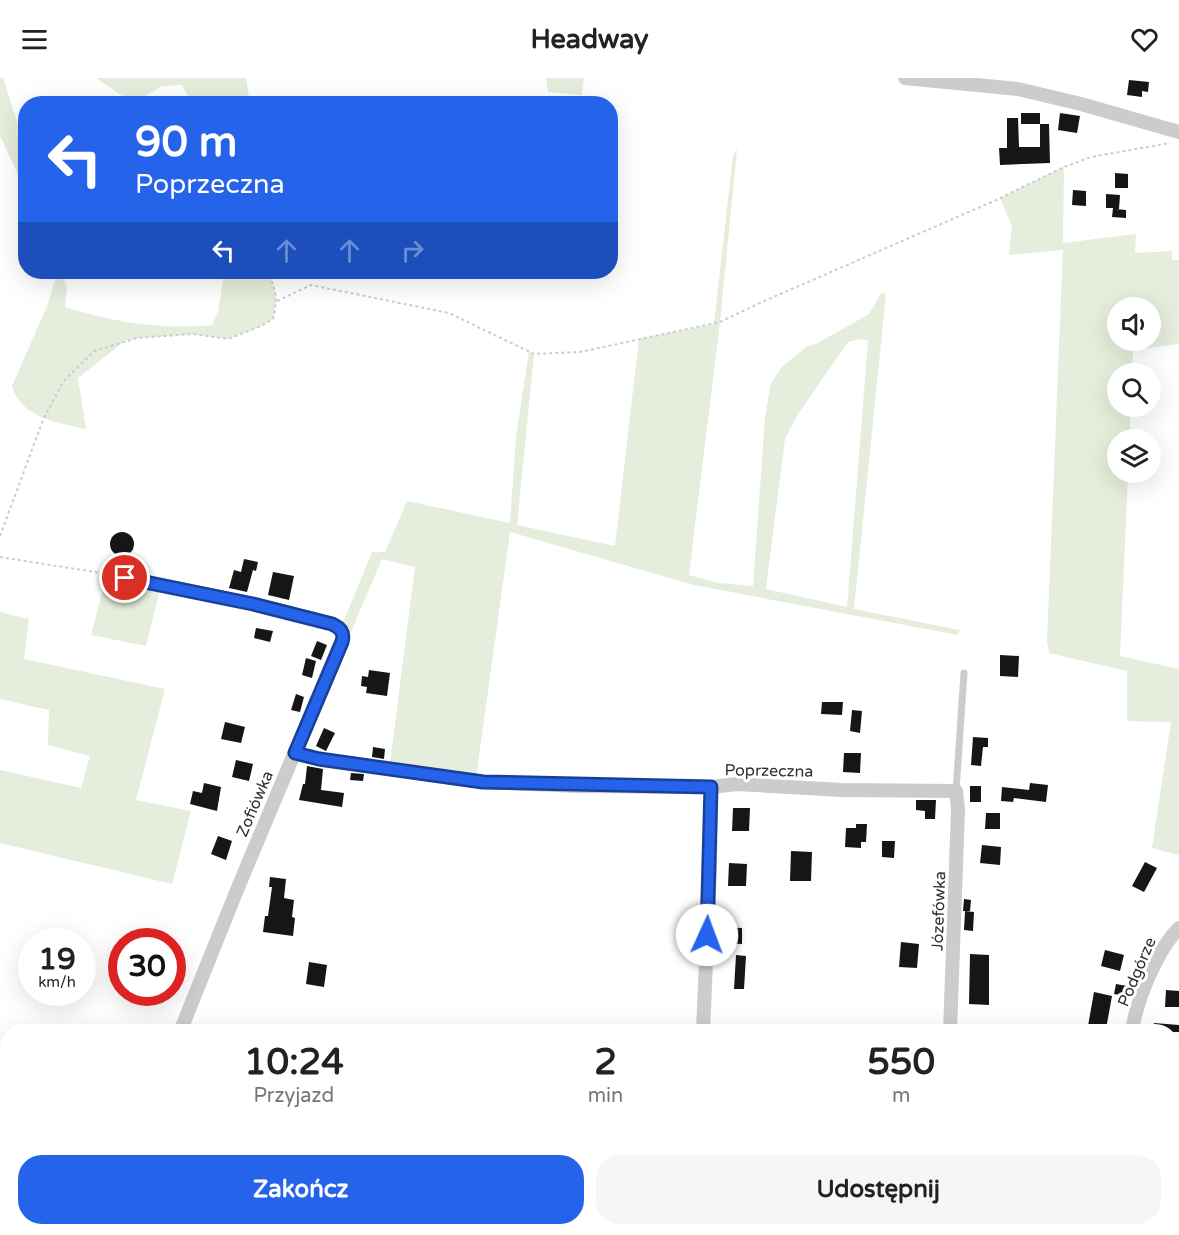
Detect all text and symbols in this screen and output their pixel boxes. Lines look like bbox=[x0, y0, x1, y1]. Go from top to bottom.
icon: menu bbox=[18, 23, 51, 56]
text: Headway bbox=[530, 23, 649, 56]
icon: heart bbox=[1128, 23, 1161, 56]
text: 90 m bbox=[135, 117, 237, 168]
icon: left bbox=[36, 120, 114, 198]
text: Poprzeczna bbox=[135, 168, 285, 201]
icon: left bbox=[207, 234, 240, 267]
icon: ahead bbox=[270, 234, 303, 267]
icon: ahead bbox=[333, 234, 366, 267]
icon: right bbox=[396, 234, 429, 267]
map controls bbox=[1107, 297, 1161, 483]
button: sound bbox=[1107, 297, 1161, 351]
button: search bbox=[1107, 363, 1161, 417]
button: layers bbox=[1107, 429, 1161, 483]
pin bbox=[99, 552, 150, 603]
icon: arrive bbox=[108, 561, 141, 594]
street label: Poprzeczna bbox=[724, 760, 814, 782]
street label: Zofiówka bbox=[232, 768, 278, 840]
street label: Józefówka bbox=[928, 871, 950, 951]
position arrow bbox=[675, 903, 739, 967]
speed limit sign: 30 bbox=[108, 928, 186, 1006]
street label: Podgórze bbox=[1113, 934, 1161, 1010]
text: 19 bbox=[38, 941, 76, 978]
text: km/h bbox=[38, 973, 76, 991]
text: 10:24 bbox=[244, 1041, 344, 1084]
text: 2 bbox=[594, 1041, 617, 1084]
text: 550 bbox=[867, 1041, 935, 1084]
text: Przyjazd bbox=[254, 1084, 334, 1108]
text: min bbox=[588, 1084, 623, 1108]
text: m bbox=[892, 1084, 910, 1108]
button: Zakończ bbox=[18, 1155, 584, 1224]
button: Udostępnij bbox=[596, 1155, 1161, 1224]

